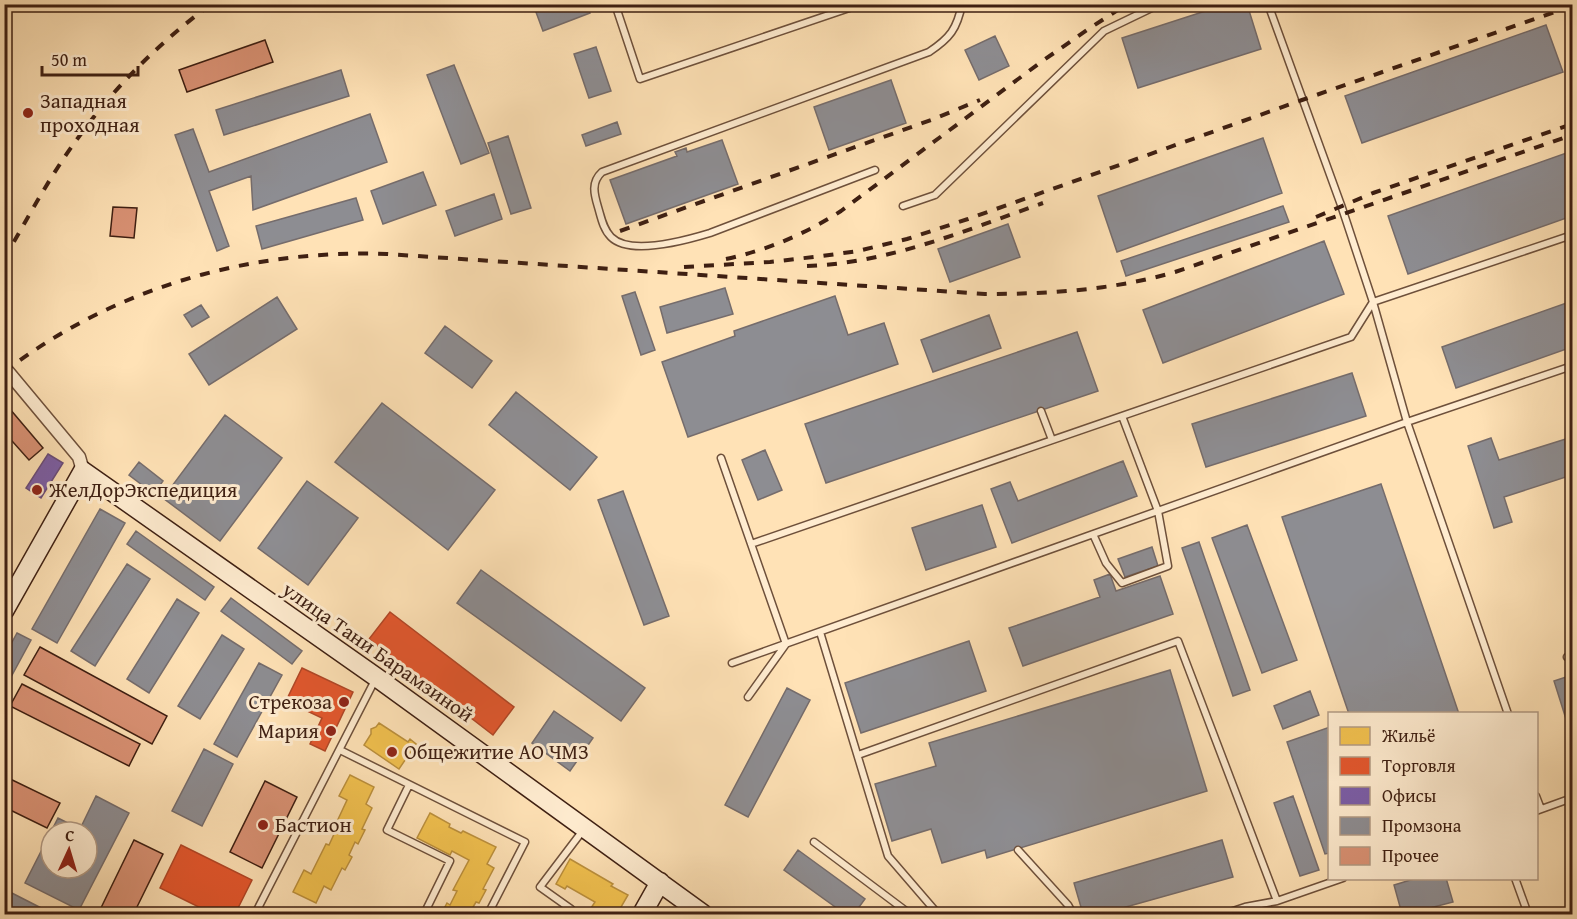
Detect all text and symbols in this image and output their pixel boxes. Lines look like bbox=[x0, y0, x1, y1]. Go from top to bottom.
scale bar bbox=[42, 39, 138, 77]
text: 50 m bbox=[51, 46, 87, 73]
place label: Западная проходная bbox=[40, 85, 140, 140]
marker: Западная проходная bbox=[21, 106, 35, 120]
place label: ЖелДорЭкспедиция bbox=[48, 474, 238, 505]
marker: ЖелДорЭкспедиция bbox=[30, 483, 44, 497]
street label: улица Тани Барамзиной bbox=[275, 573, 480, 730]
place label: Стрекоза bbox=[248, 686, 332, 717]
marker: Стрекоза bbox=[337, 695, 351, 709]
legend bbox=[1328, 712, 1538, 880]
place label: Мария bbox=[258, 715, 319, 746]
text: Жильё bbox=[1381, 722, 1436, 749]
marker: Мария bbox=[324, 724, 338, 738]
place label: Общежитие АО ЧМЗ bbox=[404, 736, 589, 767]
marker: Общежитие АО ЧМЗ bbox=[385, 745, 399, 759]
text: Торговля bbox=[1382, 752, 1456, 779]
text: Офисы bbox=[1382, 782, 1437, 809]
place label: Бастион bbox=[275, 809, 352, 840]
text: Промзона bbox=[1382, 812, 1462, 839]
marker: Бастион bbox=[256, 818, 270, 832]
north arrow bbox=[39, 820, 99, 880]
text: С bbox=[65, 823, 75, 847]
text: Прочее bbox=[1382, 842, 1439, 869]

